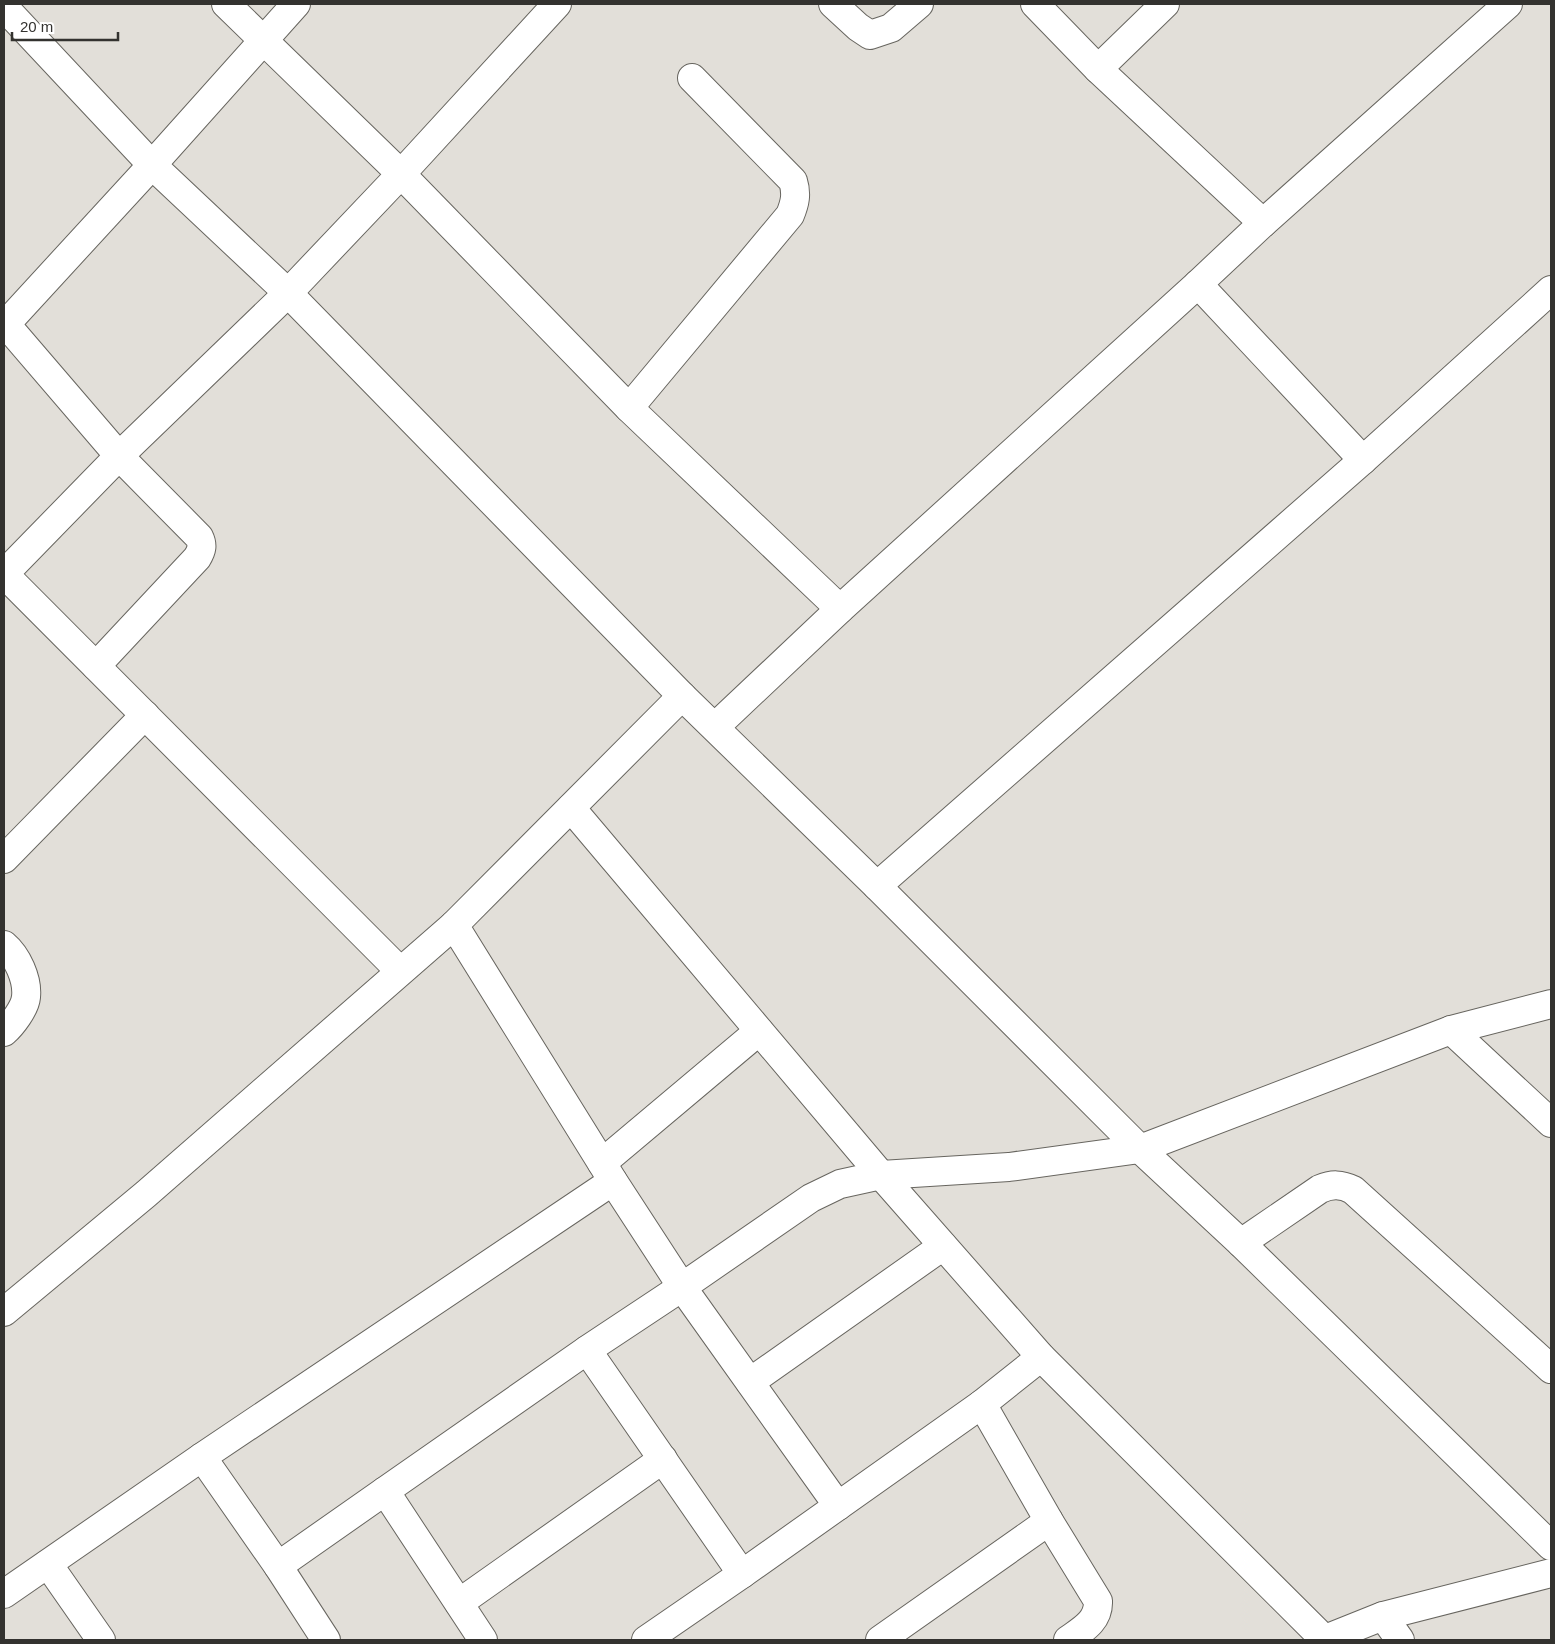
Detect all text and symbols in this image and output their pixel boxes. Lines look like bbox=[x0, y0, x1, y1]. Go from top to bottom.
scale bar bbox=[12, 10, 119, 42]
text: 20 m bbox=[20, 18, 53, 35]

